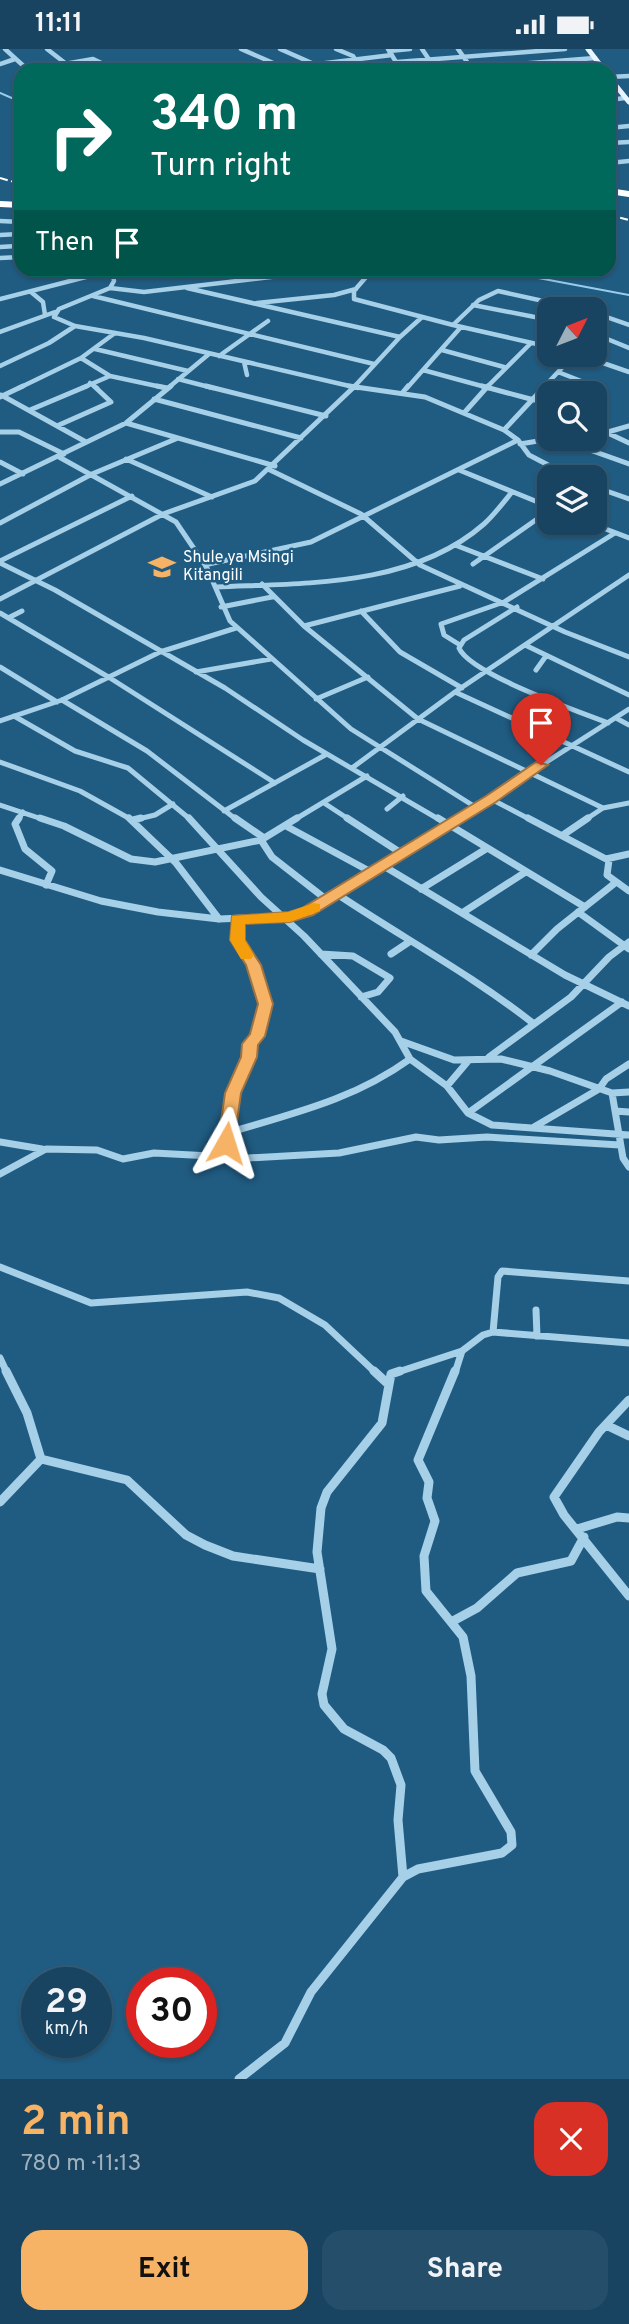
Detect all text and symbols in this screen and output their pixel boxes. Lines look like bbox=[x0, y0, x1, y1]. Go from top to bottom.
text: 11:11 bbox=[35, 8, 83, 41]
text: 340 m bbox=[150, 86, 298, 148]
icon: right bbox=[35, 91, 126, 182]
text: Turn right bbox=[150, 147, 292, 187]
icon: arrive bbox=[108, 224, 146, 262]
text: Then bbox=[35, 227, 94, 260]
north arrow bbox=[537, 297, 607, 367]
map controls bbox=[537, 297, 607, 535]
button: search bbox=[537, 381, 607, 451]
button: layers bbox=[537, 465, 607, 535]
place label: Shule ya Msingi Kitangili bbox=[183, 548, 294, 586]
school or university icon: Shule ya Msingi Kitangili bbox=[147, 552, 177, 582]
pin bbox=[511, 693, 571, 765]
icon: arrive bbox=[522, 704, 560, 742]
position arrow bbox=[189, 1106, 263, 1180]
speed limit sign: 30 bbox=[126, 1967, 217, 2058]
text: 29 bbox=[45, 1981, 88, 2025]
text: km/h bbox=[45, 2018, 88, 2041]
text: 2 min bbox=[21, 2097, 131, 2150]
button: close bbox=[534, 2102, 608, 2176]
text: 780 m · 11:13 bbox=[21, 2150, 141, 2179]
button: Exit bbox=[21, 2230, 308, 2310]
button: Share bbox=[322, 2230, 608, 2310]

